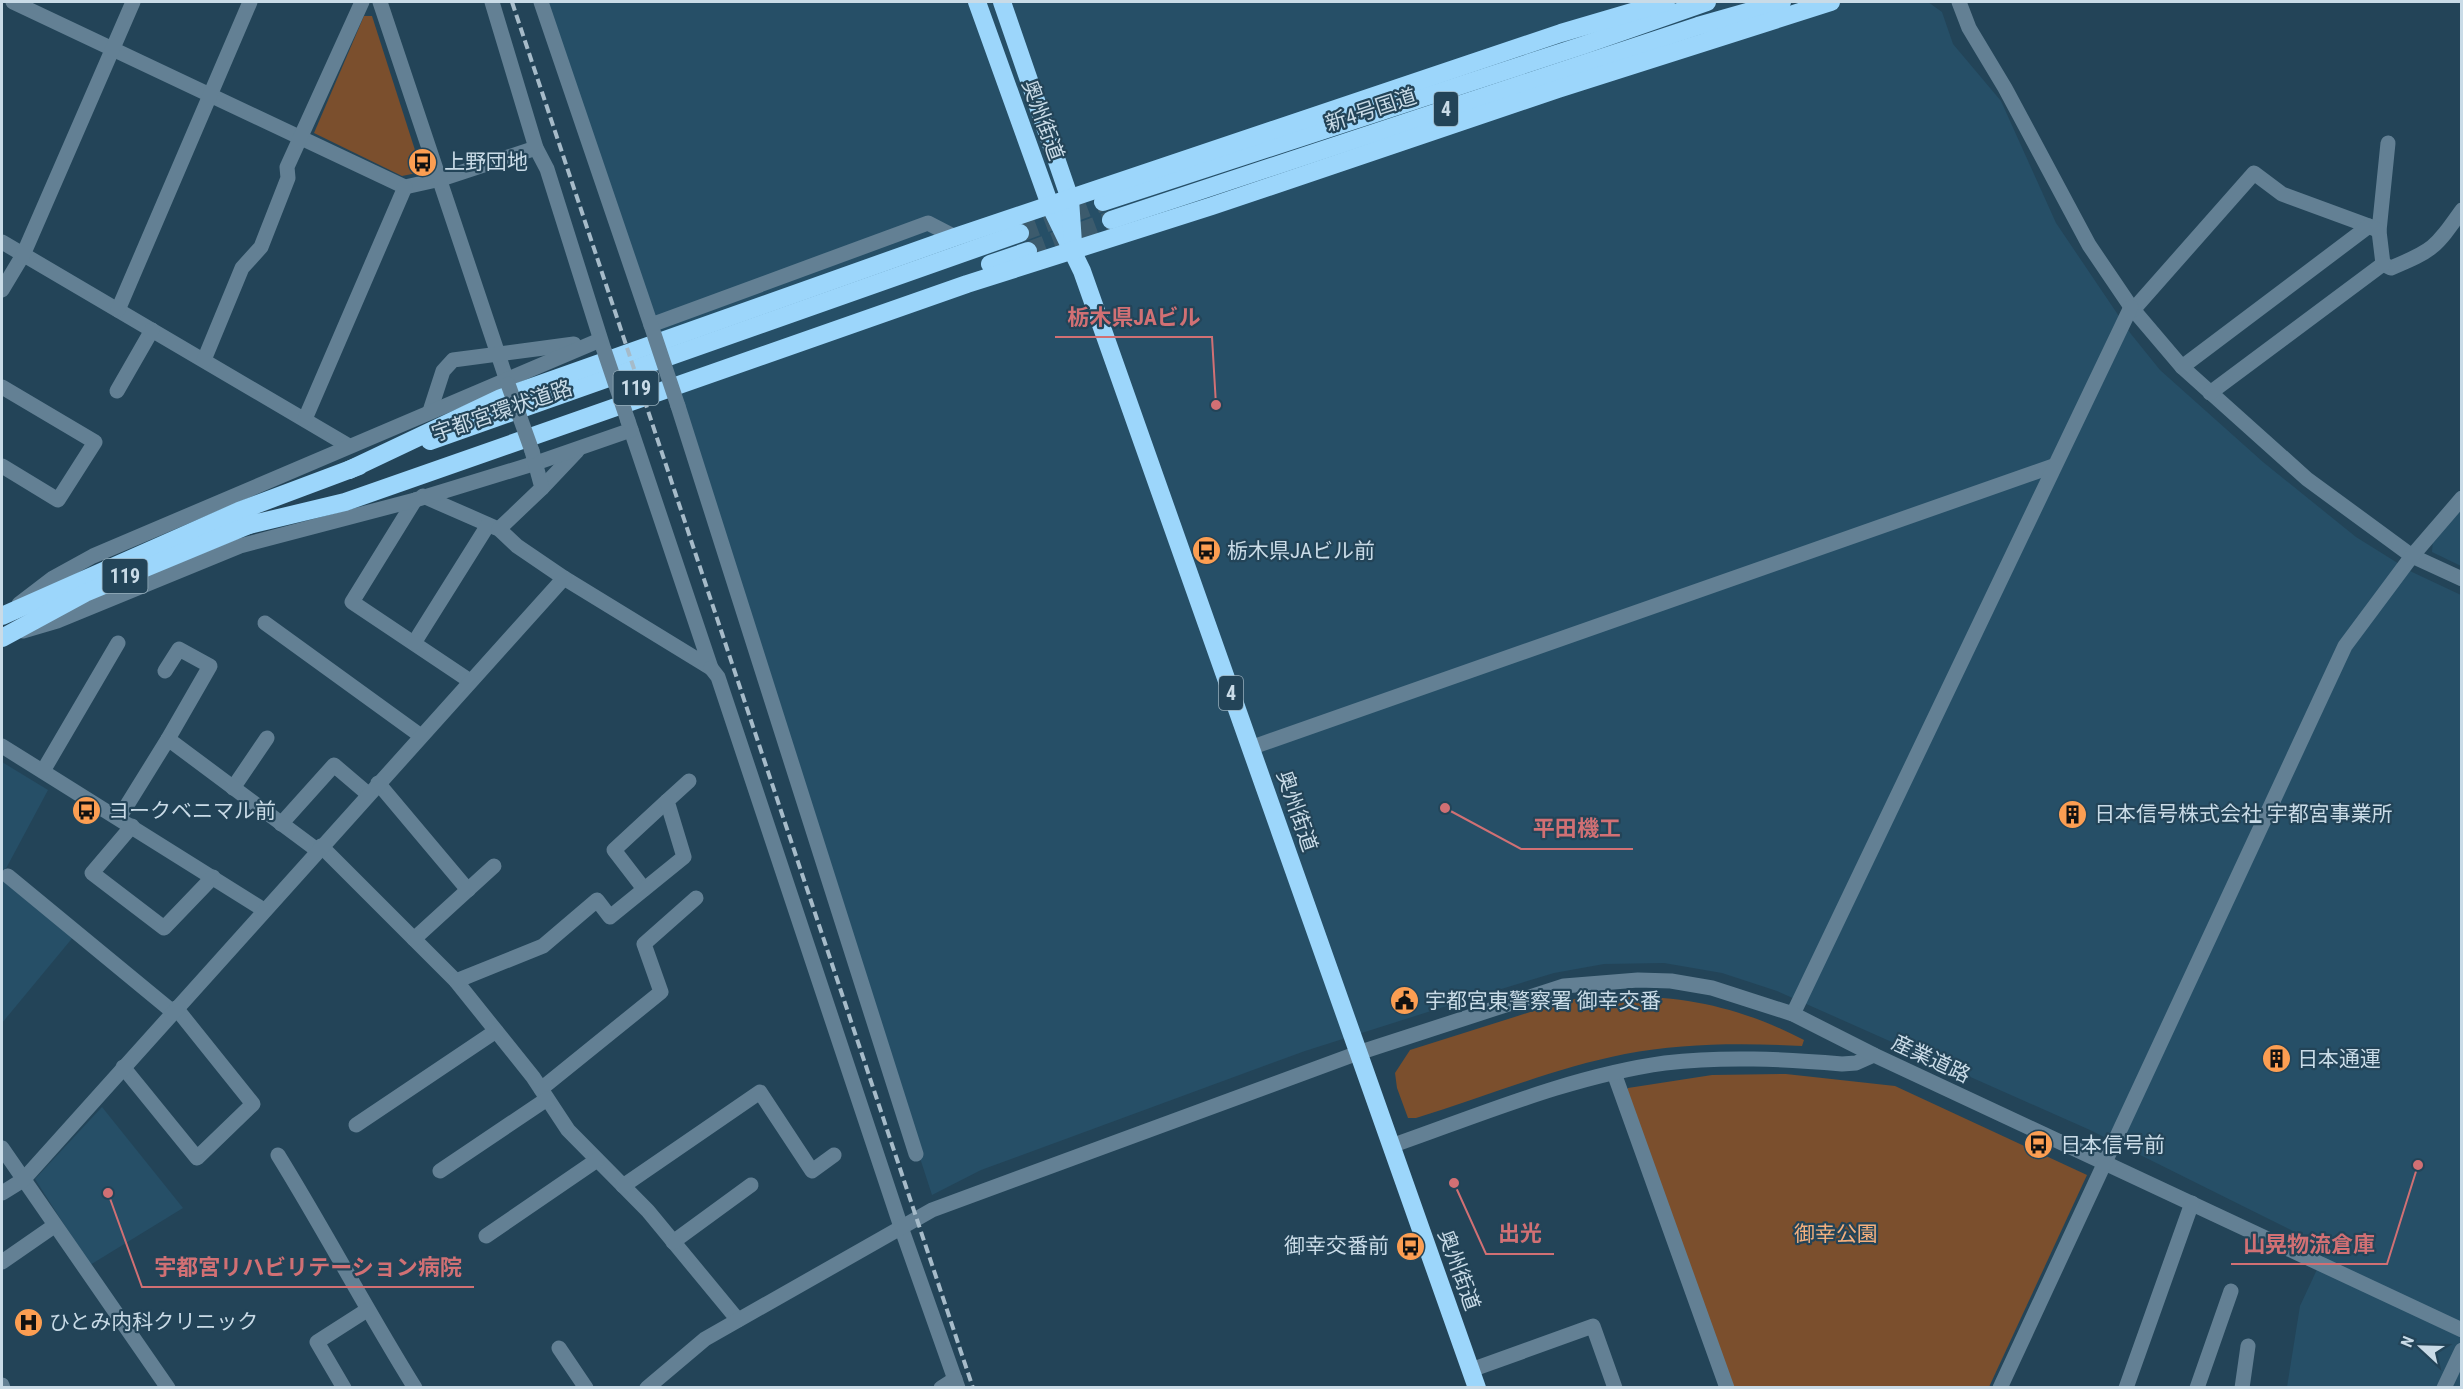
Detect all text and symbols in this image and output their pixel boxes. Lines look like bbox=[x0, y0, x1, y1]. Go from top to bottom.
street label: 奥州街道 bbox=[1017, 76, 1069, 164]
street label: 新4号国道 bbox=[1322, 84, 1420, 136]
road number: 4 bbox=[1434, 92, 1458, 126]
bus stop icon: 上野団地 bbox=[407, 146, 439, 178]
place label: 上野団地 bbox=[444, 150, 528, 174]
callout: 栃木県JAビル bbox=[1055, 297, 1212, 337]
text: 栃木県JAビル bbox=[1067, 305, 1201, 330]
road number: 119 bbox=[614, 371, 658, 405]
street label: 宇都宮環状道路 bbox=[429, 376, 575, 446]
bus stop icon: 栃木県JAビル前 bbox=[1190, 535, 1222, 567]
place label: 栃木県JAビル前 bbox=[1227, 539, 1375, 563]
road number: 119 bbox=[102, 559, 148, 593]
road number: 4 bbox=[1219, 676, 1243, 710]
street label: 奥州街道 bbox=[1272, 767, 1322, 855]
bus stop icon: ヨークベニマル前 bbox=[71, 795, 103, 827]
building icon: 日本信号株式会社 宇都宮事業所 bbox=[2057, 798, 2089, 830]
place label: ヨークベニマル前 bbox=[108, 799, 276, 823]
place label: 日本信号株式会社 宇都宮事業所 bbox=[2094, 802, 2393, 826]
callout: 平田機工 bbox=[1521, 809, 1633, 849]
text: 平田機工 bbox=[1533, 816, 1621, 841]
public building icon: 宇都宮東警察署 御幸交番 bbox=[1388, 985, 1420, 1017]
place label: 宇都宮東警察署 御幸交番 bbox=[1425, 989, 1661, 1013]
street label: 産業道路 bbox=[1888, 1030, 1974, 1088]
building icon: 日本通運 bbox=[2260, 1043, 2292, 1075]
place label: 日本通運 bbox=[2297, 1047, 2381, 1071]
bus stop icon: 日本信号前 bbox=[2023, 1129, 2055, 1161]
place label: 日本信号前 bbox=[2060, 1133, 2165, 1157]
callout: 出光 bbox=[1486, 1214, 1554, 1254]
text: 出光 bbox=[1498, 1221, 1542, 1246]
park label: 御幸公園 bbox=[1794, 1222, 1878, 1246]
callout: 山晃物流倉庫 bbox=[2231, 1224, 2387, 1264]
street label: 奥州街道 bbox=[1433, 1226, 1485, 1314]
bus stop icon: 御幸交番前 bbox=[1394, 1230, 1426, 1262]
text: 山晃物流倉庫 bbox=[2243, 1232, 2375, 1257]
place label: 御幸交番前 bbox=[1284, 1234, 1389, 1258]
callout: 宇都宮リハビリテーション病院 bbox=[142, 1247, 474, 1287]
text: 宇都宮リハビリテーション病院 bbox=[154, 1255, 462, 1280]
hospital icon: ひとみ内科クリニック bbox=[12, 1306, 44, 1338]
place label: ひとみ内科クリニック bbox=[49, 1310, 258, 1334]
north arrow bbox=[2391, 1317, 2451, 1377]
text: N bbox=[2397, 1333, 2418, 1350]

